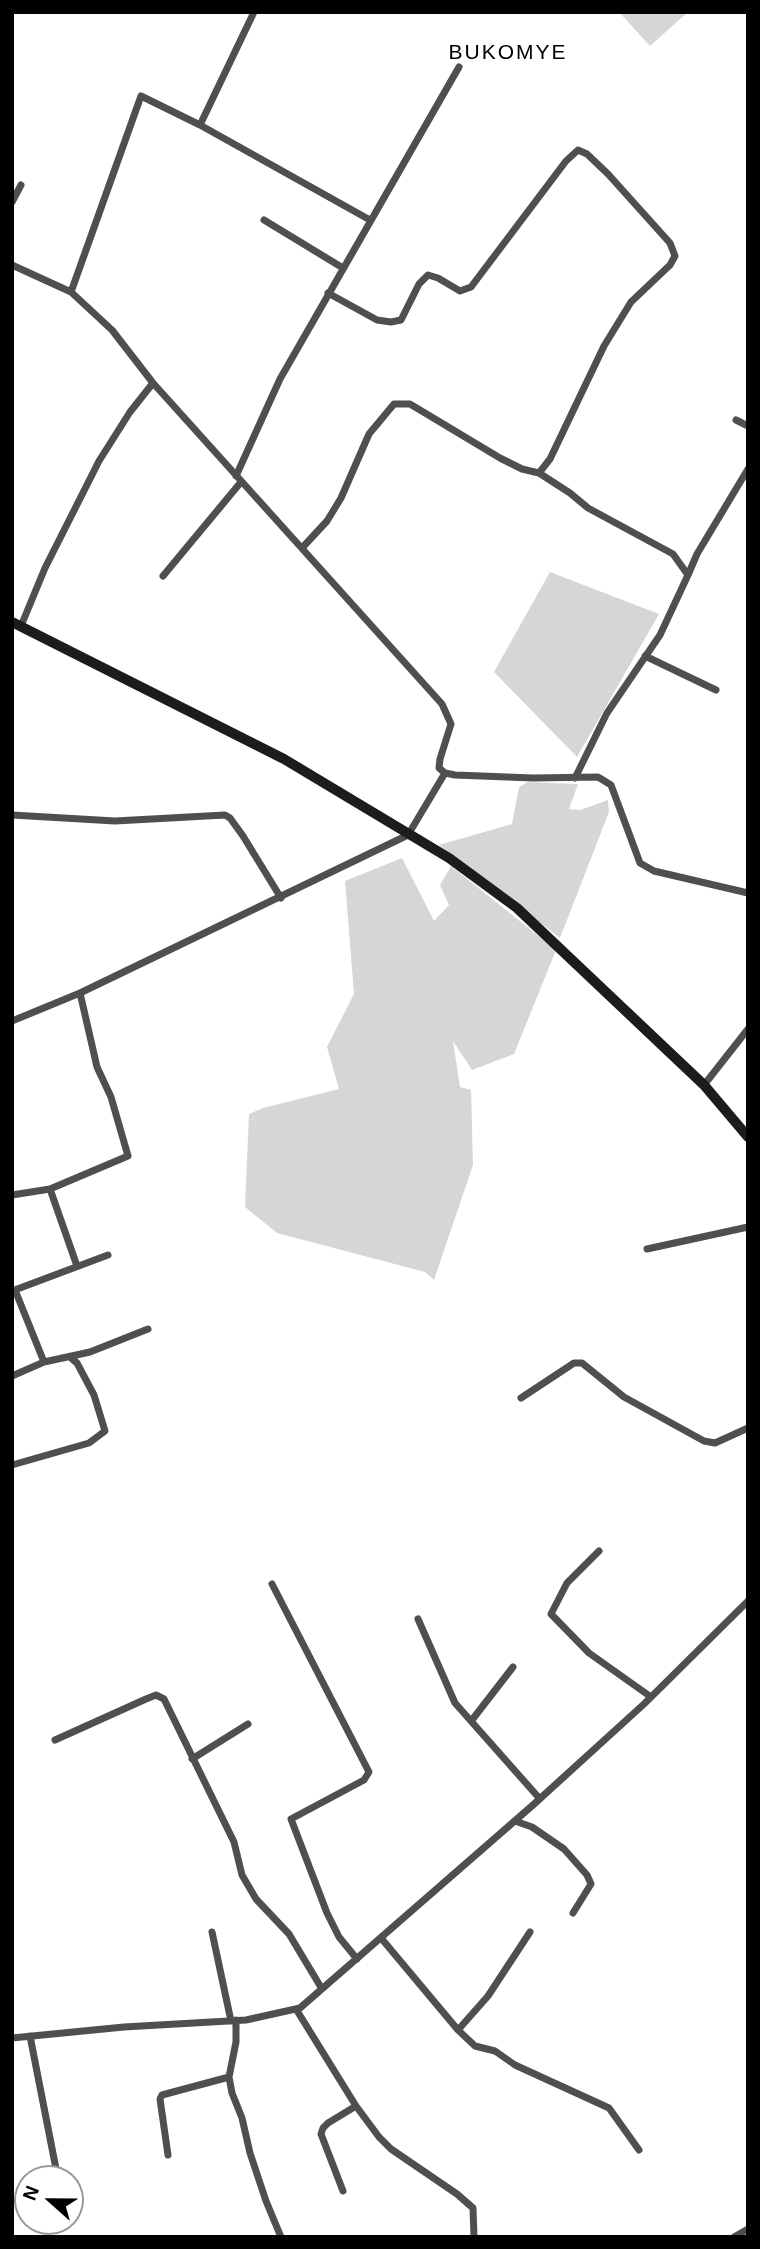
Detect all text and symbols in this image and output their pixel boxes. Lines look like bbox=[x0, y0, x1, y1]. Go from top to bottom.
district label: BUKOMYE bbox=[449, 40, 567, 66]
north arrow bbox=[14, 2165, 84, 2235]
text: N bbox=[19, 2183, 43, 2203]

